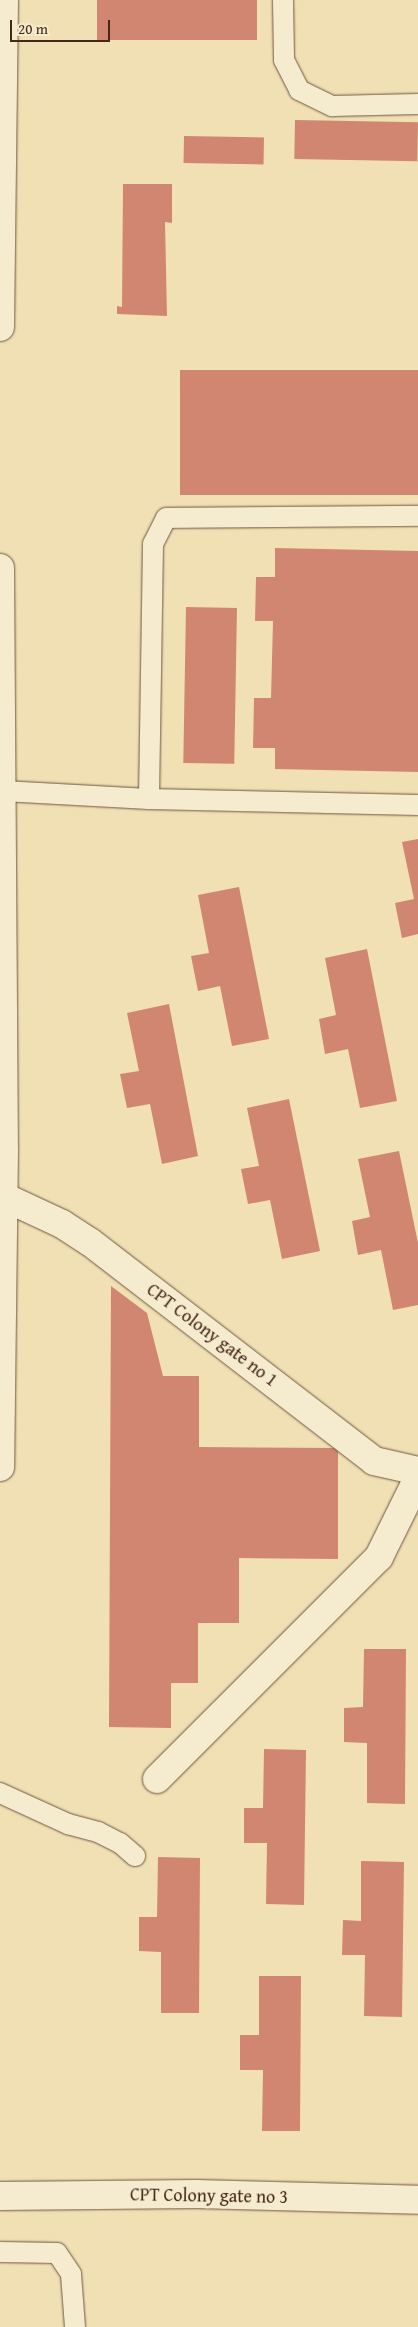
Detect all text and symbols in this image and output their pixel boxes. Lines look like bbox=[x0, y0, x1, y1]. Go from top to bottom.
scale bar bbox=[12, 10, 112, 42]
text: 20 m bbox=[18, 18, 48, 39]
street label: CPT Colony gate no 1 bbox=[142, 1279, 282, 1391]
street label: CPT Colony gate no 3 bbox=[130, 2184, 288, 2208]

